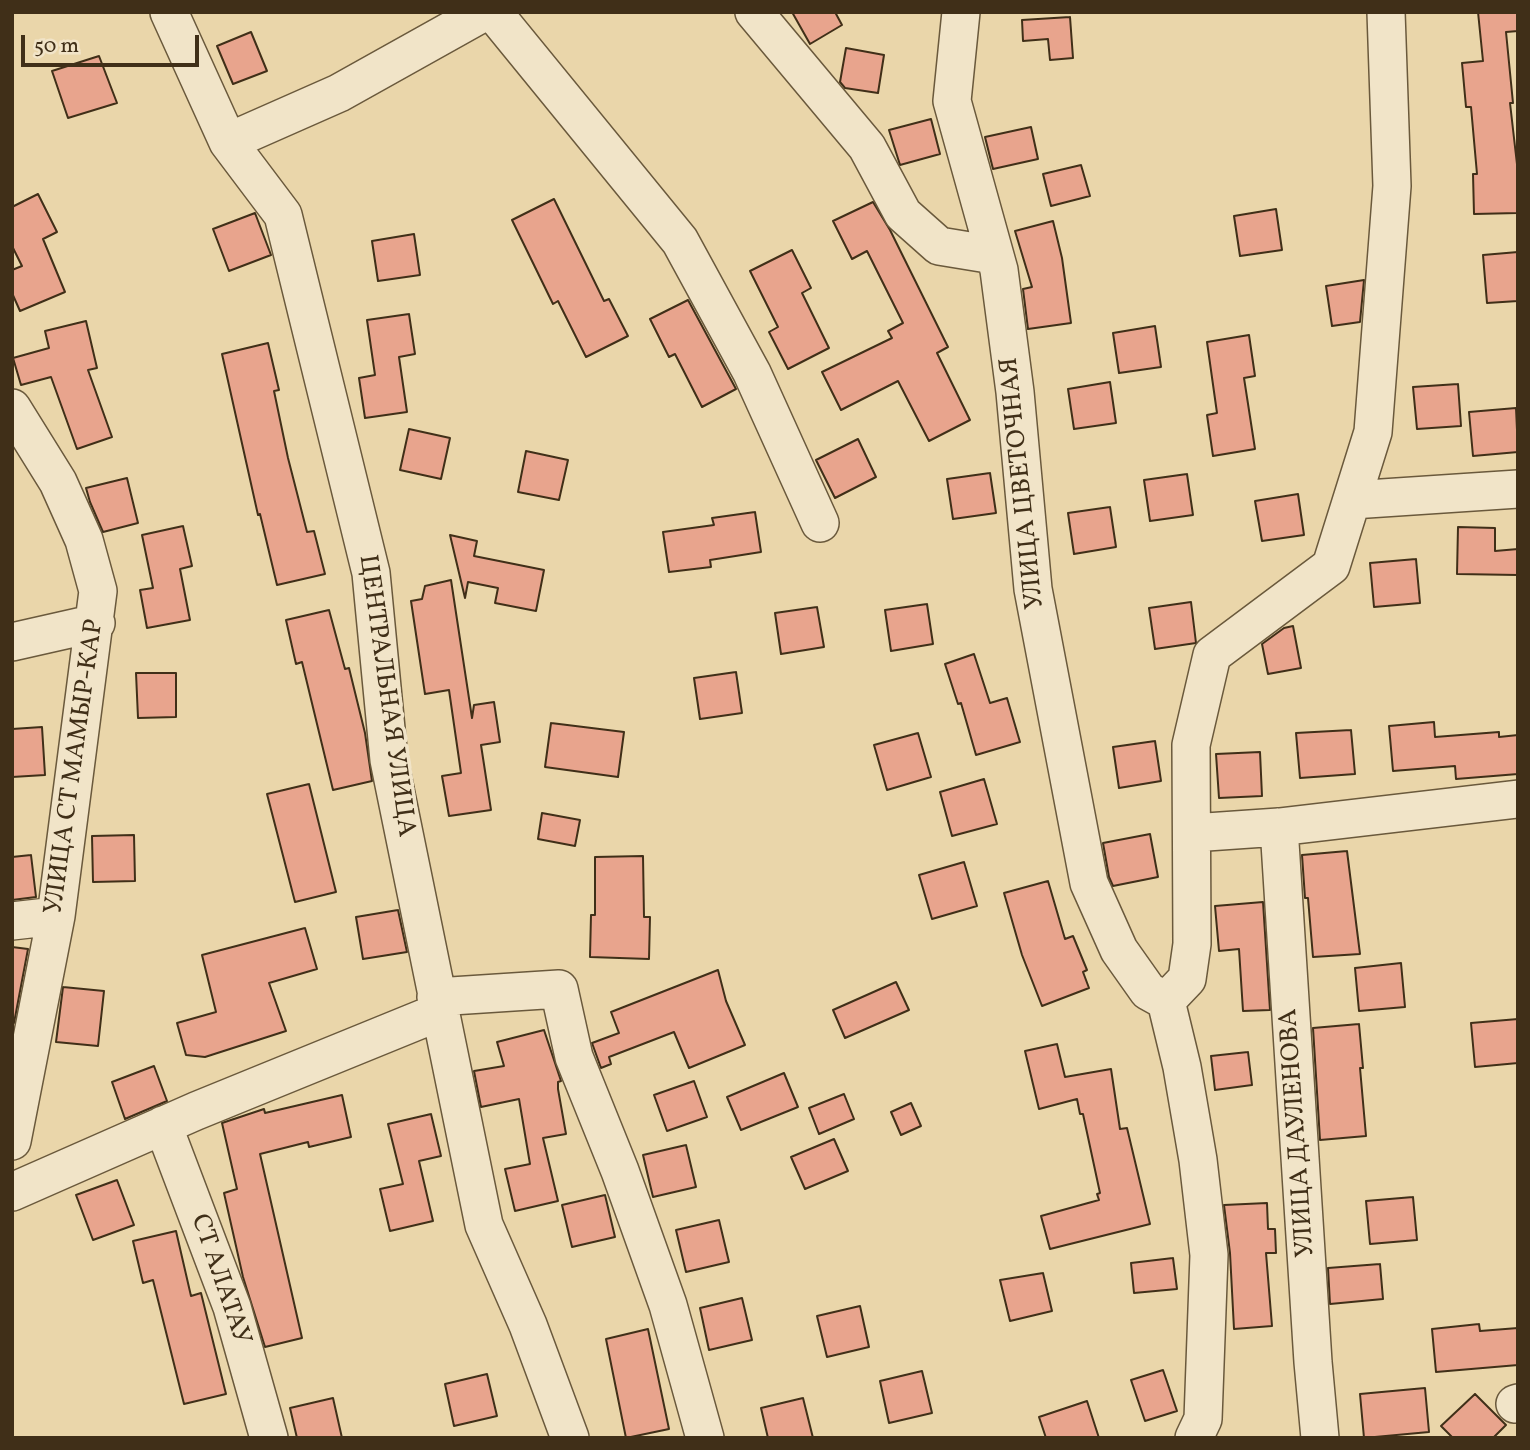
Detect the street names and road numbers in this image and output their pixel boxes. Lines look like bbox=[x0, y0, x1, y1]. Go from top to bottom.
street label: УЛИЦА ЦВЕТОЧНАЯ bbox=[995, 355, 1053, 611]
street label: ЦЕНТРАЛЬНАЯ УЛИЦА bbox=[350, 553, 420, 839]
street label: УЛИЦА СТ МАМЫР-КАР bbox=[40, 617, 112, 917]
street label: УЛИЦА ДАУЛЕНОВА bbox=[1275, 1008, 1323, 1258]
street label: СТ АЛАТАУ bbox=[182, 1211, 256, 1349]

